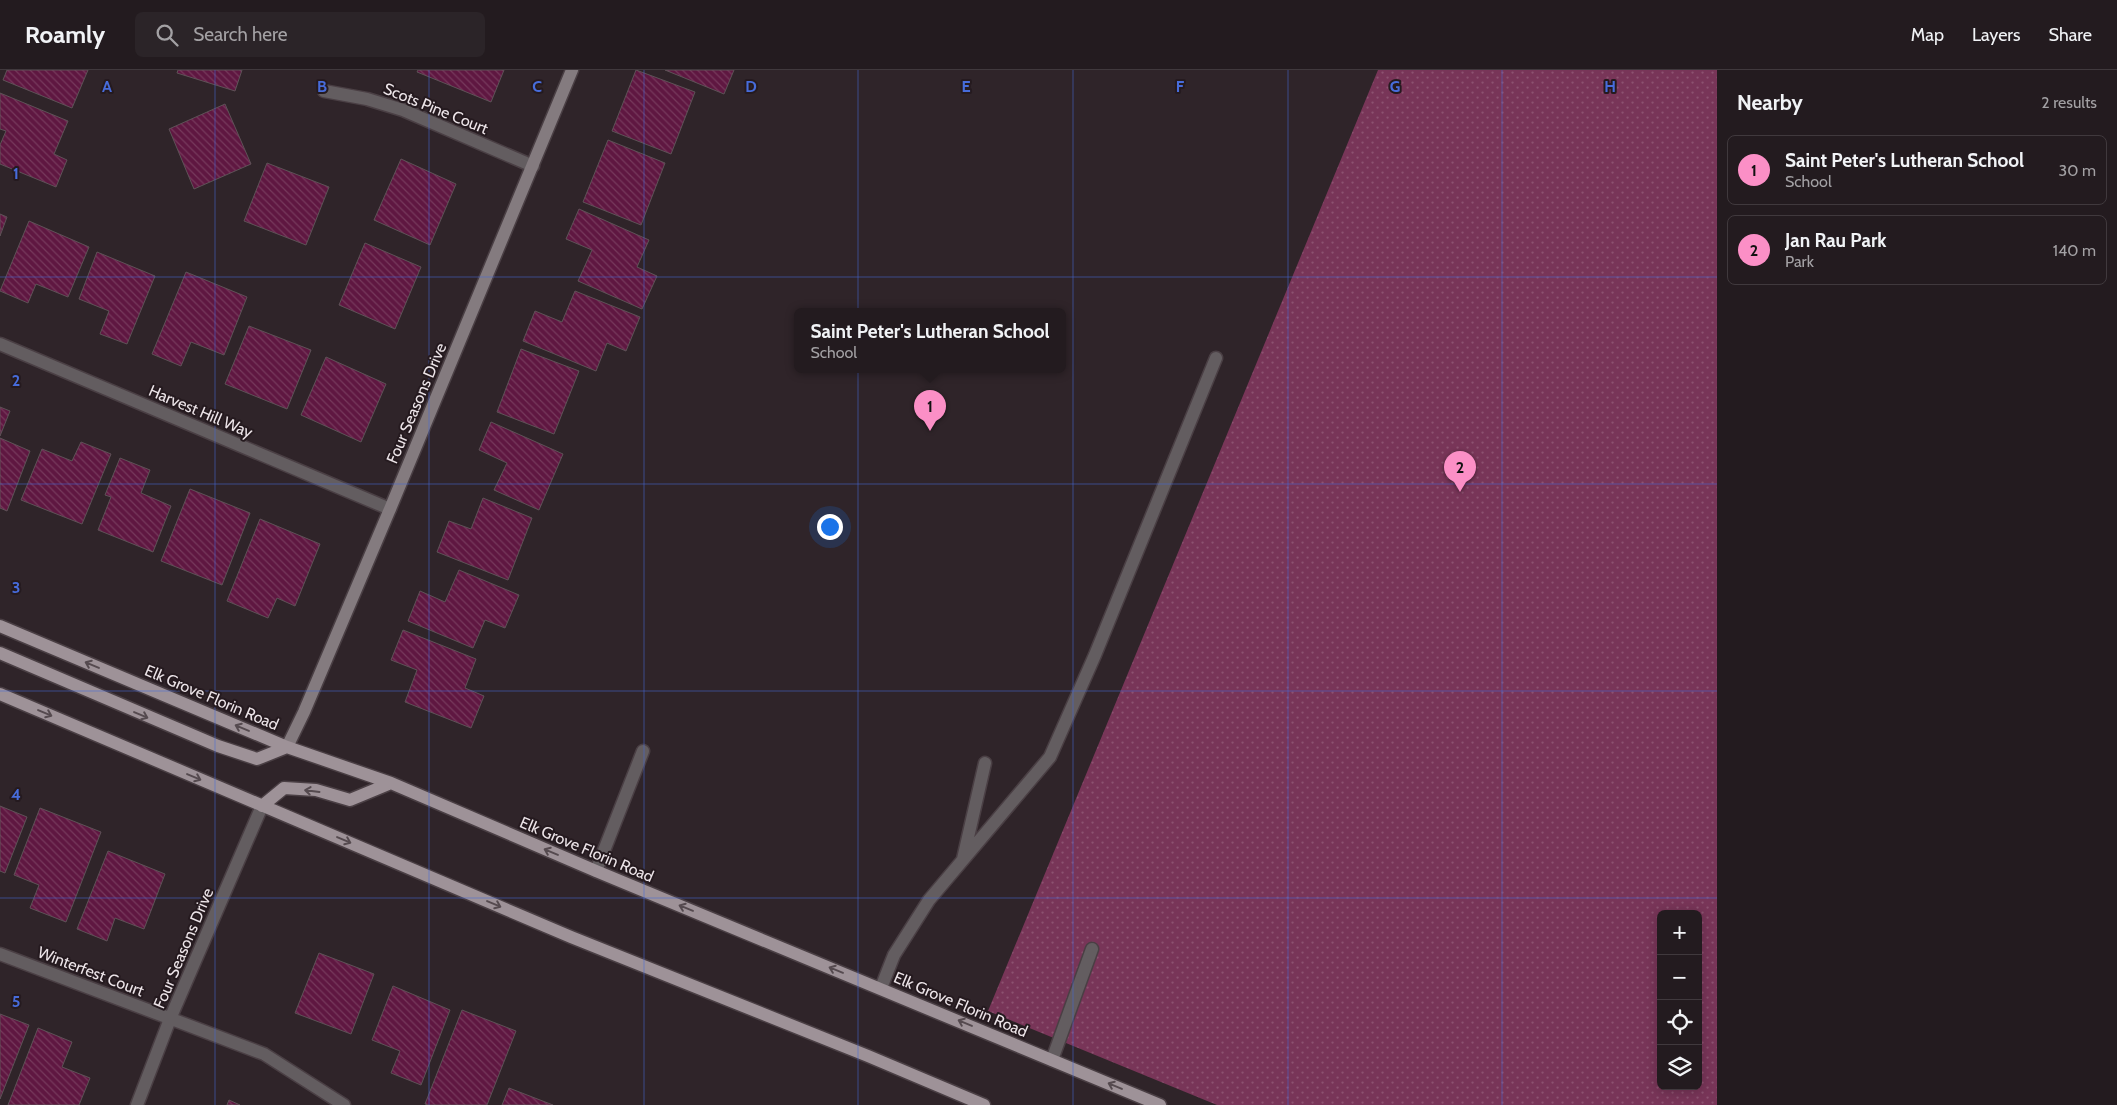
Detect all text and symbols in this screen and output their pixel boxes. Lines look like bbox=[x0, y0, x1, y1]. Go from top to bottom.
search box bbox=[135, 12, 485, 57]
text: Roamly bbox=[25, 20, 105, 49]
icon: search bbox=[153, 21, 181, 49]
text: Search here bbox=[193, 23, 288, 46]
text: Map bbox=[1911, 24, 1944, 46]
text: Layers bbox=[1972, 24, 2021, 46]
text: Share bbox=[2049, 24, 2092, 46]
text: A bbox=[102, 77, 112, 96]
text: B bbox=[317, 77, 327, 96]
text: C bbox=[532, 77, 542, 96]
text: D bbox=[745, 77, 757, 96]
text: E bbox=[961, 77, 971, 96]
text: F bbox=[1176, 77, 1185, 96]
text: G bbox=[1390, 77, 1400, 96]
text: H bbox=[1604, 77, 1616, 96]
street label: Scots Pine Court bbox=[381, 79, 492, 138]
text: Nearby bbox=[1737, 90, 1803, 115]
text: 2 results bbox=[2041, 93, 2097, 112]
text: Saint Peter's Lutheran School bbox=[1785, 149, 2024, 172]
text: 1 bbox=[1751, 161, 1757, 180]
text: 30 m bbox=[2059, 161, 2096, 180]
text: 1 bbox=[13, 164, 19, 183]
text: School bbox=[1785, 172, 1832, 191]
text: Jan Rau Park bbox=[1785, 229, 1886, 252]
text: 2 bbox=[1750, 241, 1758, 260]
text: 140 m bbox=[2053, 241, 2096, 260]
text: Park bbox=[1785, 252, 1814, 271]
popup bbox=[794, 308, 1066, 373]
text: Saint Peter's Lutheran School bbox=[810, 320, 1050, 343]
street label: Four Seasons Drive bbox=[382, 340, 450, 466]
text: School bbox=[810, 343, 857, 362]
text: 2 bbox=[12, 371, 20, 390]
street label: Harvest Hill Way bbox=[146, 381, 256, 442]
pin: 1 bbox=[914, 390, 946, 431]
pin: 2 bbox=[1444, 451, 1476, 492]
your location bbox=[817, 514, 843, 540]
text: 3 bbox=[12, 578, 20, 597]
one-way arrow bbox=[85, 659, 100, 669]
street label: Elk Grove Florin Road bbox=[142, 661, 282, 734]
one-way arrow bbox=[37, 709, 52, 719]
one-way arrow bbox=[133, 710, 148, 720]
one-way arrow bbox=[235, 722, 250, 732]
one-way arrow bbox=[186, 773, 201, 782]
text: 4 bbox=[11, 785, 21, 804]
one-way arrow bbox=[304, 786, 320, 796]
street label: Elk Grove Florin Road bbox=[517, 813, 657, 886]
one-way arrow bbox=[336, 836, 351, 846]
one-way arrow bbox=[544, 846, 559, 856]
street label: Four Seasons Drive bbox=[149, 885, 217, 1011]
one-way arrow bbox=[486, 900, 501, 909]
one-way arrow bbox=[679, 902, 694, 912]
map controls bbox=[1657, 910, 1702, 1090]
button: + bbox=[1657, 910, 1702, 955]
street label: Winterfest Court bbox=[35, 943, 147, 1001]
button: − bbox=[1657, 955, 1702, 1000]
one-way arrow bbox=[829, 964, 844, 974]
street label: Elk Grove Florin Road bbox=[891, 968, 1031, 1041]
text: 5 bbox=[12, 992, 20, 1011]
button: locate bbox=[1657, 1000, 1702, 1045]
one-way arrow bbox=[958, 1018, 973, 1028]
button: layers bbox=[1657, 1045, 1702, 1090]
one-way arrow bbox=[1108, 1081, 1123, 1091]

